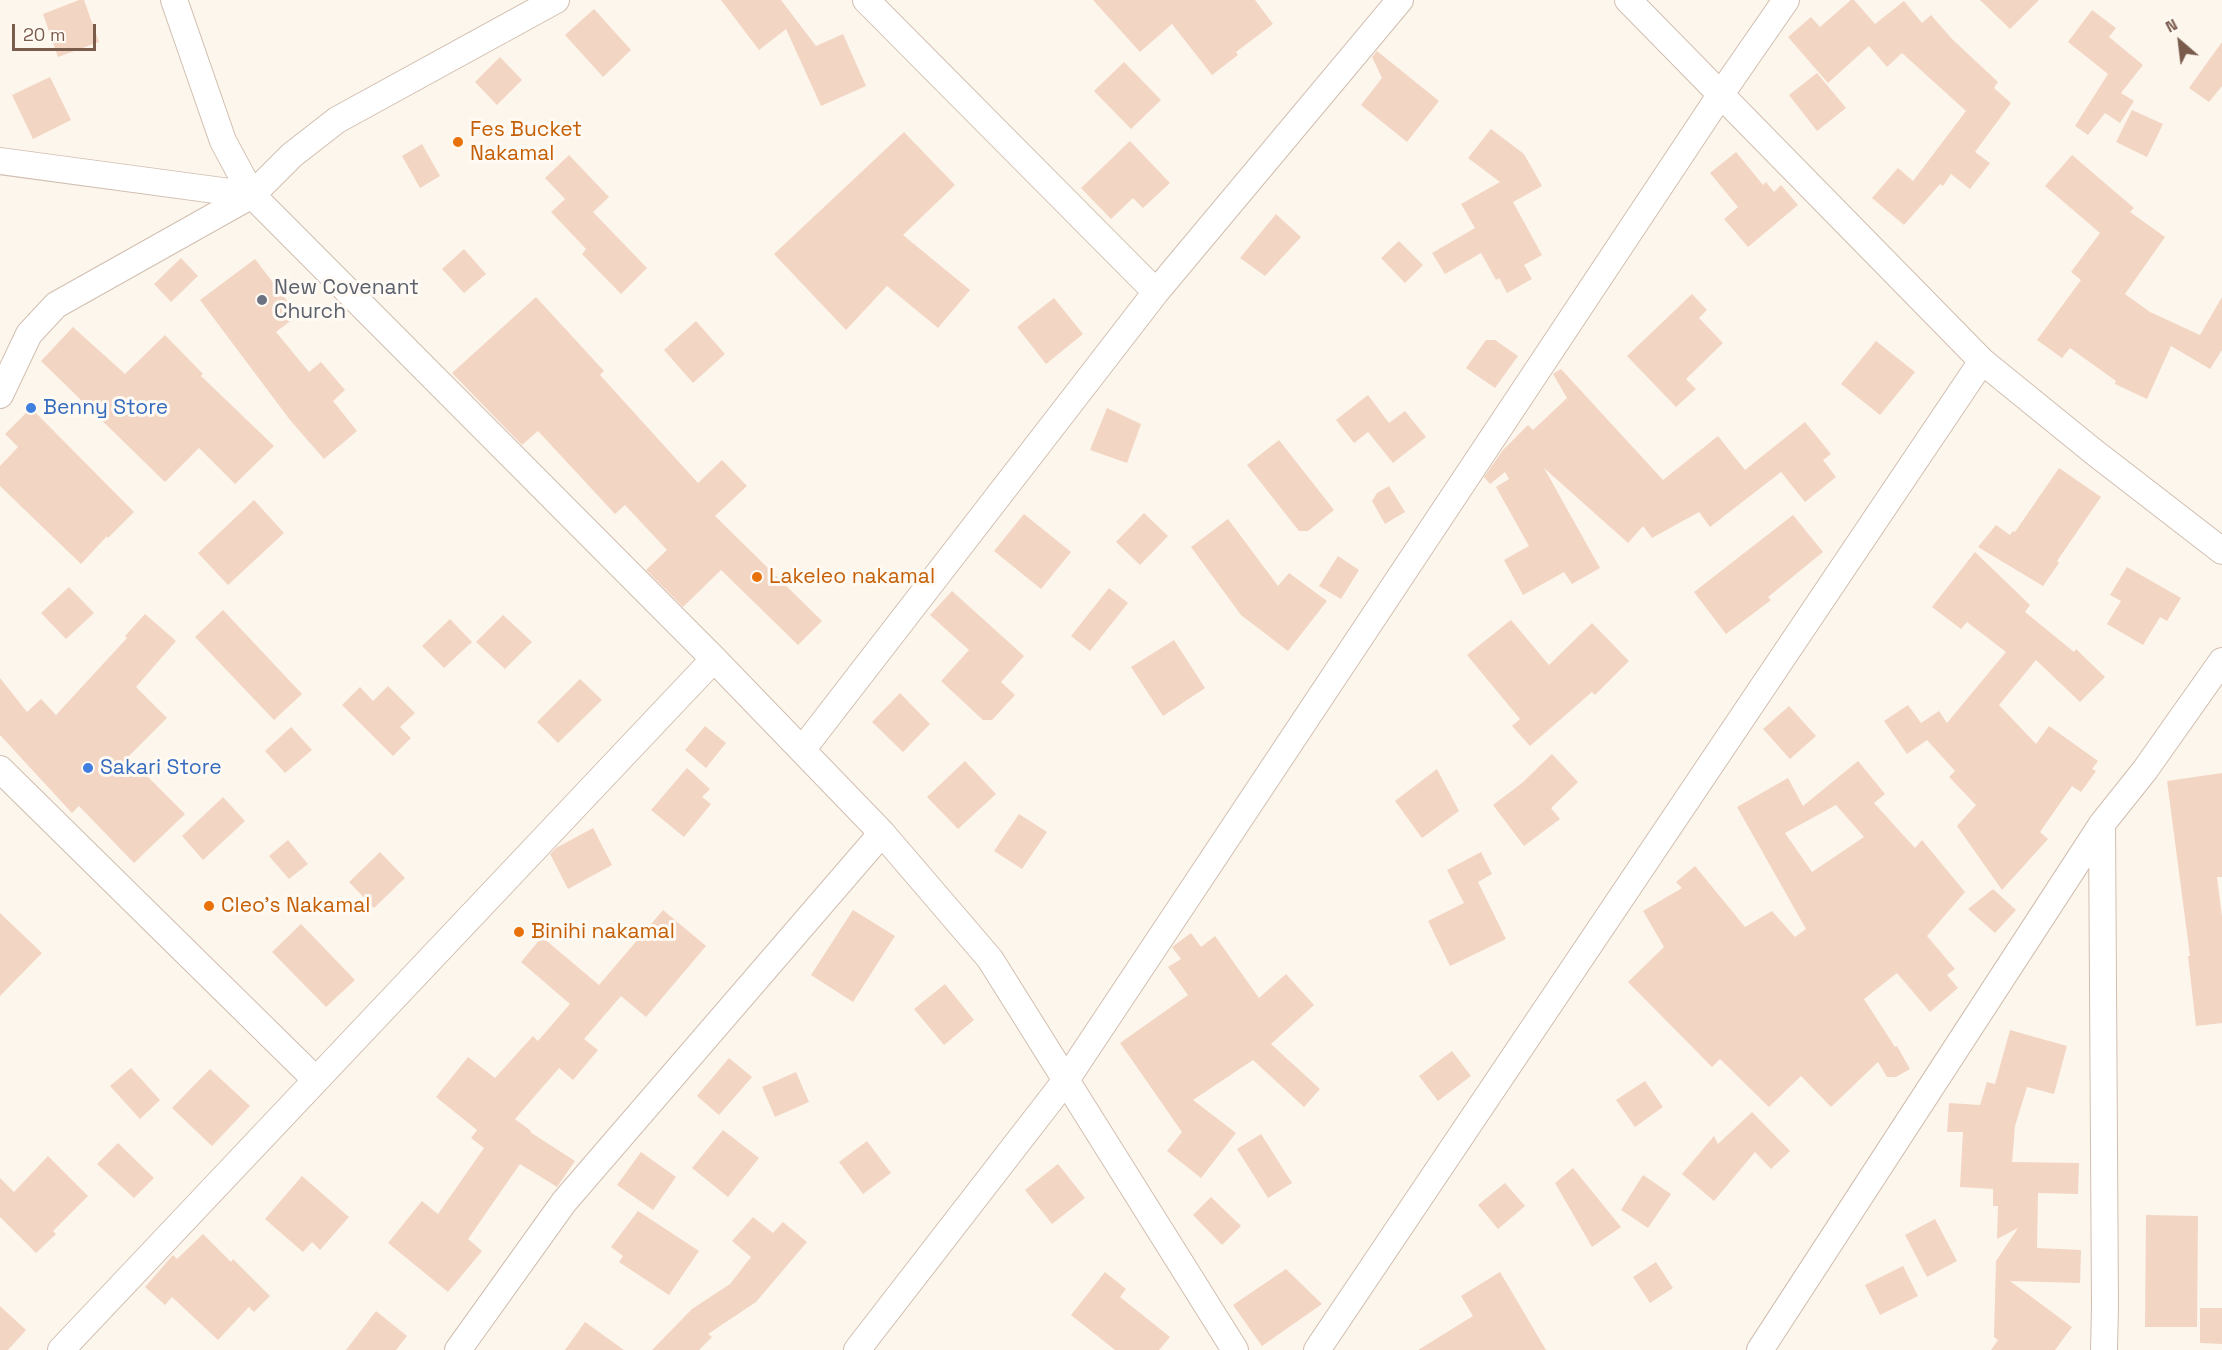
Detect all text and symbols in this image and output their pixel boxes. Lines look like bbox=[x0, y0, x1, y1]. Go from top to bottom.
scale bar bbox=[15, 12, 99, 50]
north arrow bbox=[2150, 12, 2210, 72]
text: N bbox=[2162, 14, 2181, 37]
text: 20 m bbox=[23, 23, 66, 46]
place label: Fes Bucket Nakamal bbox=[470, 117, 582, 167]
marker: Fes Bucket Nakamal bbox=[451, 135, 465, 149]
place label: New Covenant Church bbox=[274, 275, 419, 325]
marker: New Covenant Church bbox=[255, 293, 269, 307]
place label: Benny Store bbox=[43, 395, 168, 421]
marker: Benny Store bbox=[24, 401, 38, 415]
place label: Lakeleo nakamal bbox=[769, 564, 935, 590]
marker: Lakeleo nakamal bbox=[750, 570, 764, 584]
place label: Sakari Store bbox=[100, 755, 222, 781]
marker: Sakari Store bbox=[81, 761, 95, 775]
place label: Cleo's Nakamal bbox=[221, 893, 370, 919]
marker: Cleo's Nakamal bbox=[202, 899, 216, 913]
place label: Binihi nakamal bbox=[531, 919, 675, 945]
marker: Binihi nakamal bbox=[512, 925, 526, 939]

